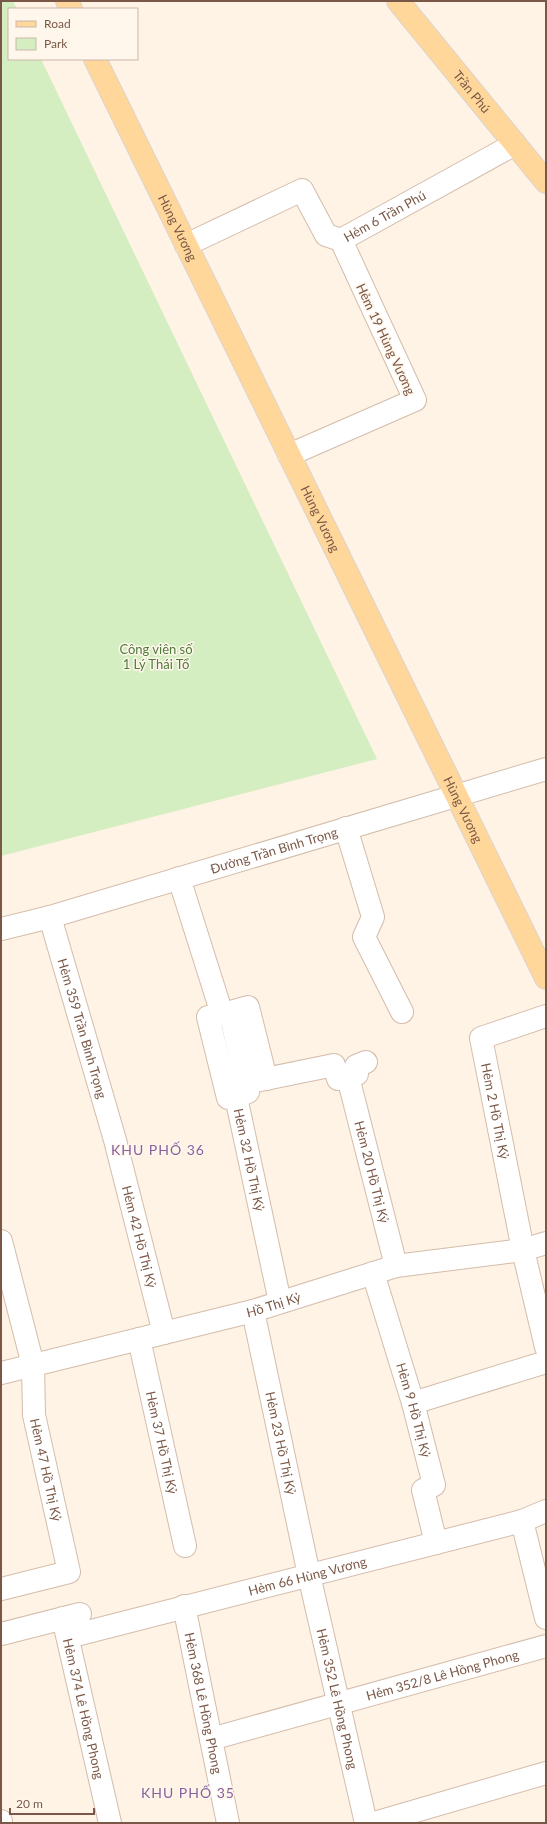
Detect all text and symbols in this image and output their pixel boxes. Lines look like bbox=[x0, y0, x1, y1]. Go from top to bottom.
legend bbox=[8, 8, 138, 60]
text: Road bbox=[44, 16, 71, 31]
text: Park bbox=[44, 36, 68, 51]
street label: Trần Phú bbox=[450, 67, 494, 116]
street label: Hẻm 6 Trần Phú bbox=[341, 187, 428, 245]
street label: Hùng Vương bbox=[155, 192, 201, 264]
street label: Hẻm 19 Hùng Vương bbox=[353, 281, 419, 398]
street label: Hùng Vương bbox=[297, 483, 344, 555]
park label: Công viên số 1 Lý Thái Tổ bbox=[119, 641, 193, 672]
street label: Hùng Vương bbox=[440, 774, 487, 846]
street label: Đường Trần Bình Trọng bbox=[208, 824, 340, 877]
street label: Hẻm 359 Trần Bình Trọng bbox=[54, 956, 111, 1101]
street label: Hẻm 2 Hồ Thị Kỷ bbox=[478, 1062, 513, 1161]
street label: Hẻm 32 Hồ Thị Kỷ bbox=[231, 1107, 268, 1213]
street label: Hẻm 20 Hồ Thị Kỷ bbox=[351, 1119, 393, 1225]
district label: KHU PHỐ 36 bbox=[111, 1141, 205, 1158]
street label: Hẻm 42 Hồ Thị Kỷ bbox=[119, 1184, 160, 1290]
street label: Hồ Thị Kỷ bbox=[245, 1288, 303, 1320]
street label: Hẻm 9 Hồ Thị Kỷ bbox=[393, 1361, 435, 1459]
street label: Hẻm 37 Hồ Thị Kỷ bbox=[143, 1389, 181, 1496]
street label: Hẻm 23 Hồ Thị Kỷ bbox=[262, 1390, 300, 1496]
street label: Hẻm 47 Hồ Thị Kỷ bbox=[27, 1417, 65, 1523]
street label: Hẻm 66 Hùng Vương bbox=[247, 1553, 368, 1599]
street label: Hẻm 352 Lê Hồng Phong bbox=[314, 1627, 361, 1771]
street label: Hẻm 368 Lê Hồng Phong bbox=[182, 1631, 226, 1775]
street label: Hẻm 374 Lê Hồng Phong bbox=[60, 1637, 108, 1781]
street label: Hẻm 352/8 Lê Hồng Phong bbox=[364, 1646, 520, 1704]
district label: KHU PHỐ 35 bbox=[141, 1784, 235, 1801]
scale bar bbox=[10, 1790, 94, 1816]
text: 20 m bbox=[16, 1796, 43, 1811]

